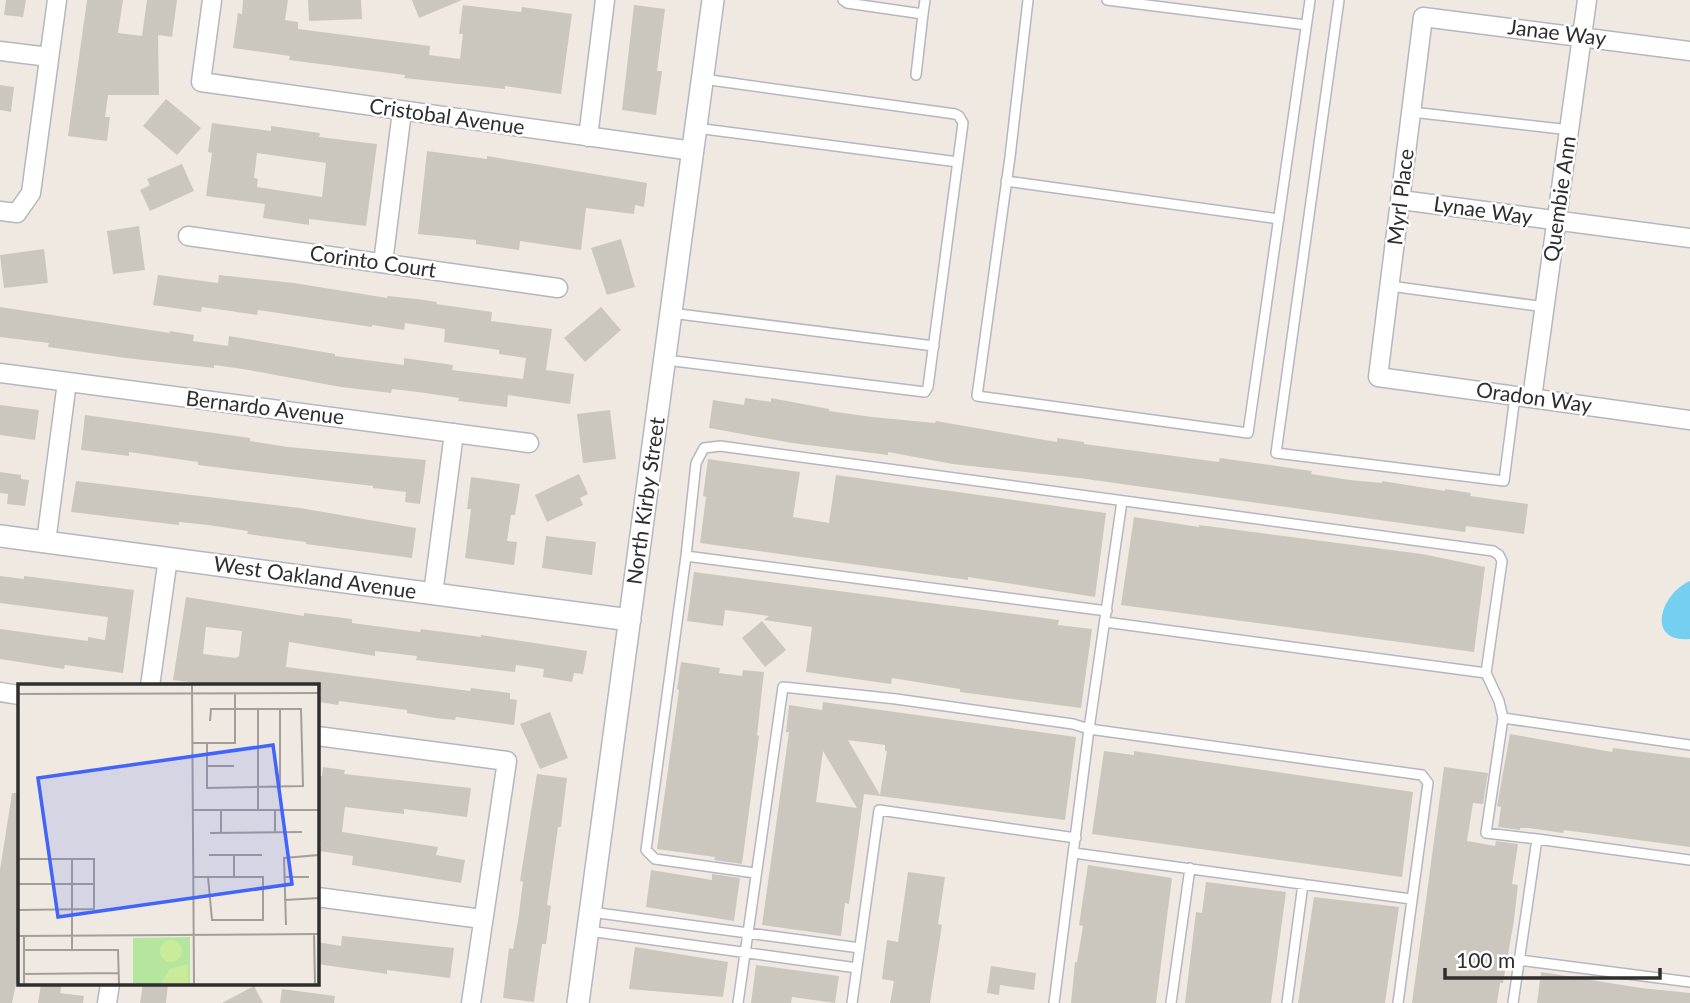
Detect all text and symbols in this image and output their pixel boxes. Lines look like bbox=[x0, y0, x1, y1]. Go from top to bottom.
street label: Janae Way bbox=[1507, 13, 1608, 50]
street label: Cristobal Avenue bbox=[368, 92, 526, 139]
street label: Quembie Ann bbox=[1537, 134, 1580, 263]
street label: Myrl Place bbox=[1381, 147, 1418, 246]
street label: Lynae Way bbox=[1432, 190, 1534, 229]
street label: Corinto Court bbox=[308, 239, 438, 282]
street label: Oradon Way bbox=[1475, 376, 1594, 417]
street label: Bernardo Avenue bbox=[185, 384, 346, 429]
street label: North Kirby Street bbox=[620, 415, 669, 586]
street label: West Oakland Avenue bbox=[212, 550, 418, 603]
inset map bbox=[18, 684, 318, 986]
scale bar bbox=[1445, 936, 1660, 980]
text: 100 m bbox=[1456, 947, 1515, 972]

